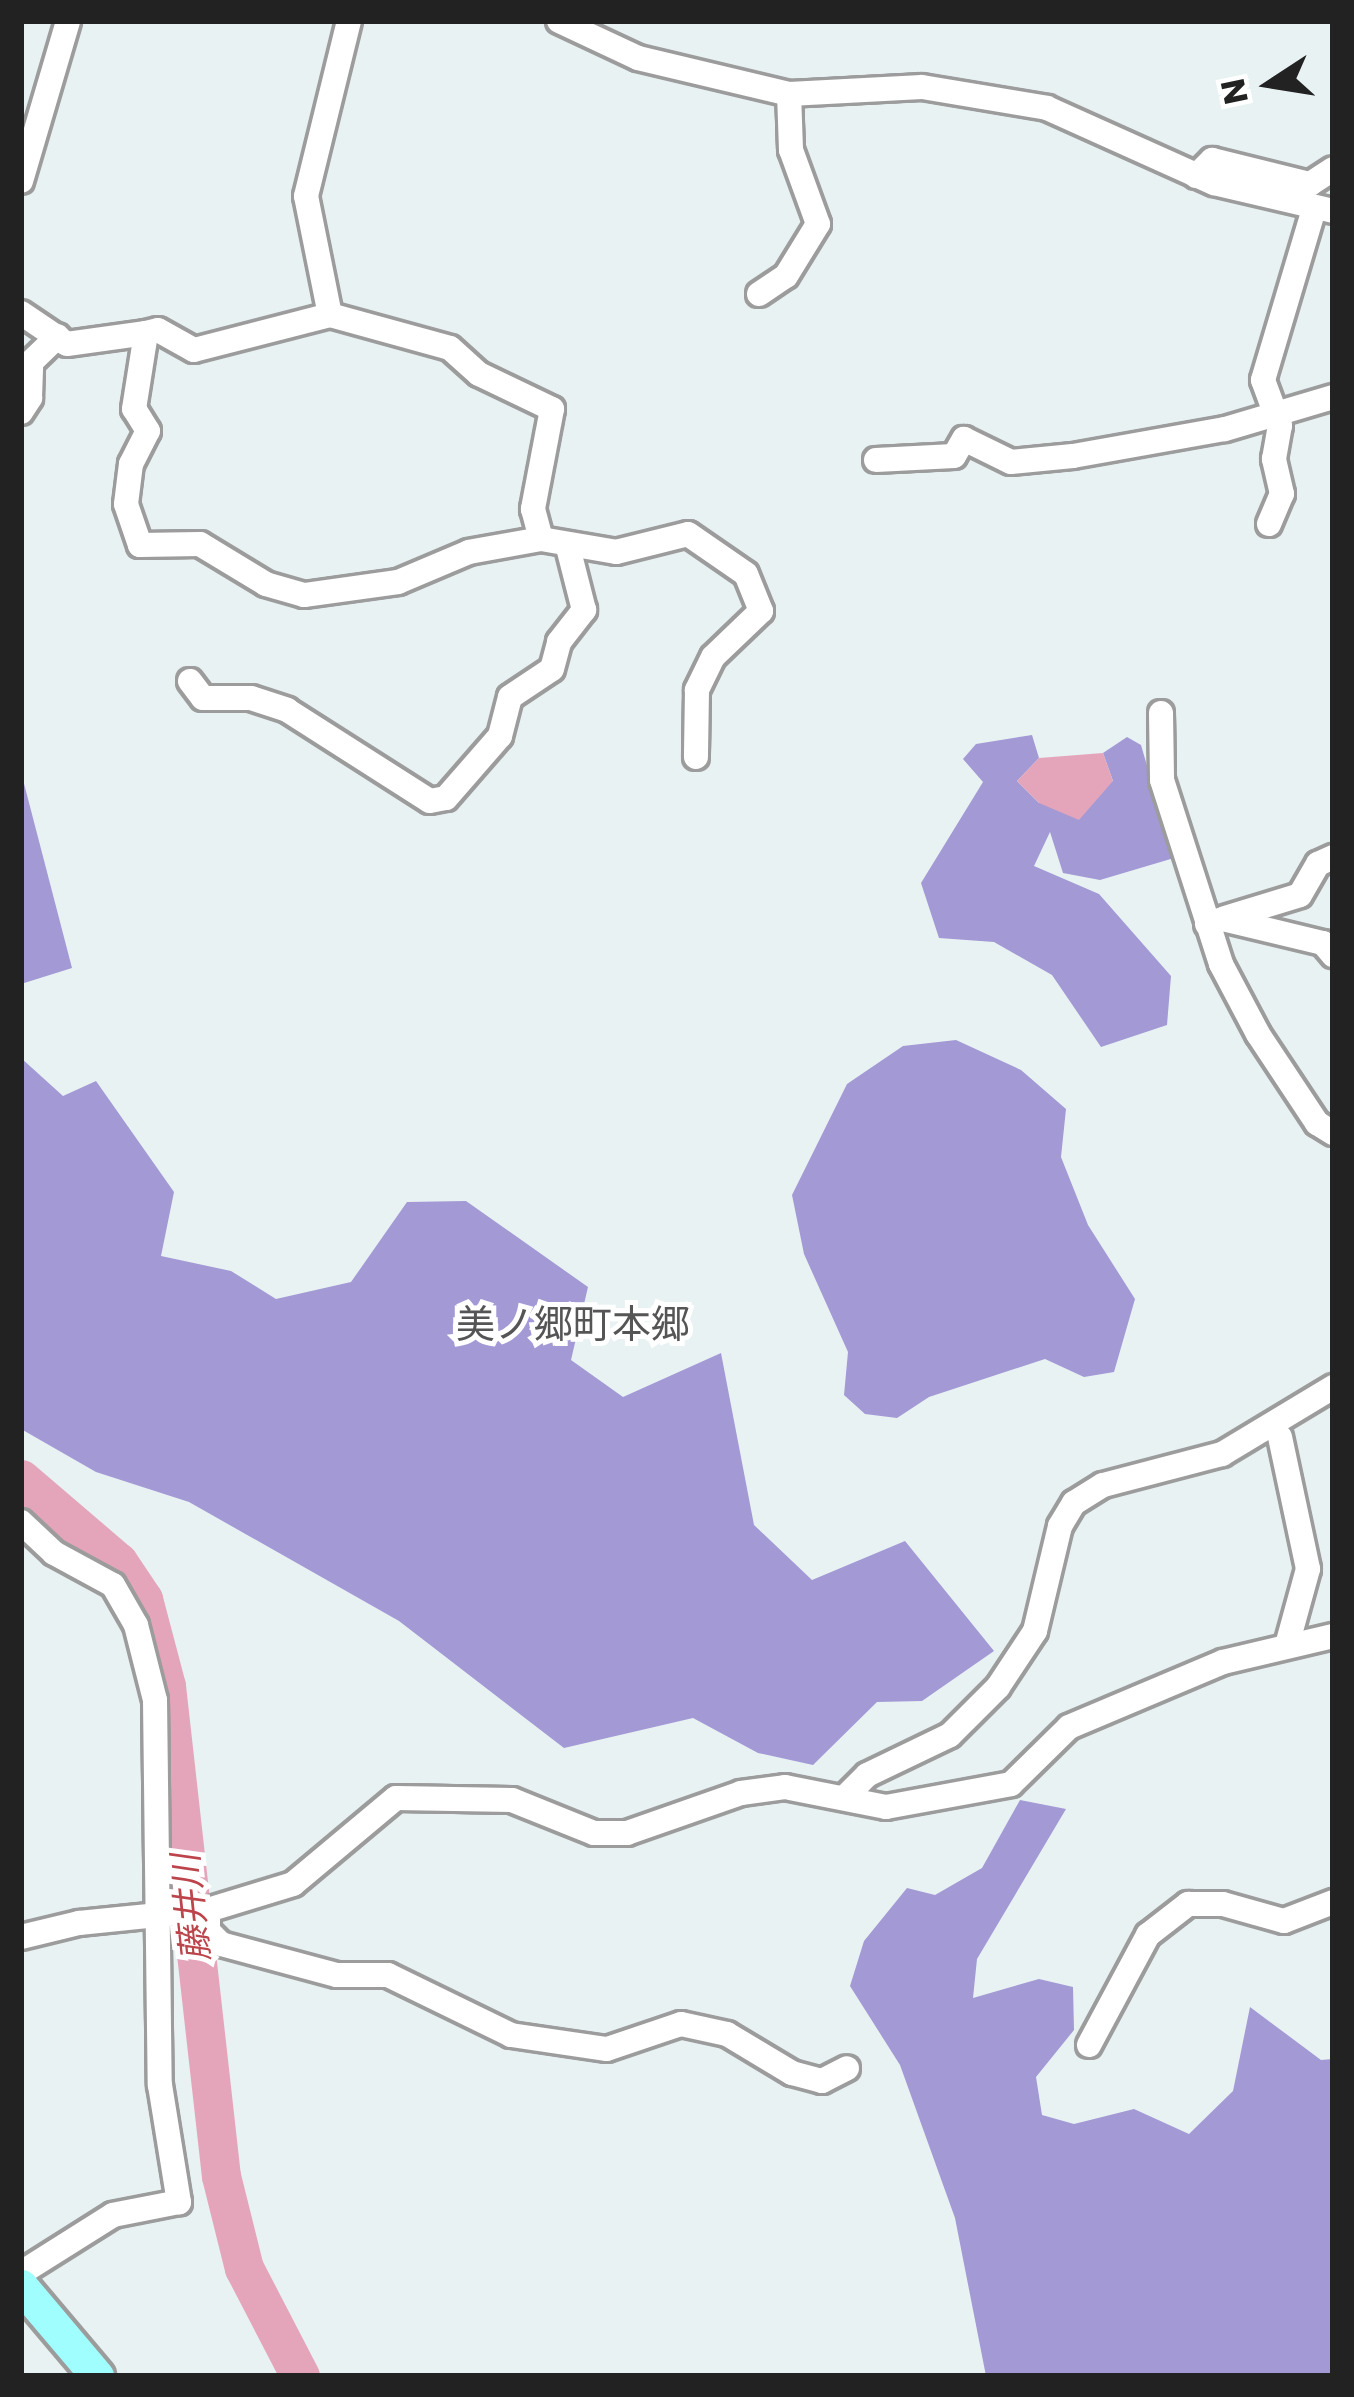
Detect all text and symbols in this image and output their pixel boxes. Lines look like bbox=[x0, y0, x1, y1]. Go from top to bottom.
north arrow bbox=[1210, 24, 1330, 144]
text: N bbox=[1209, 75, 1260, 109]
district label: 美ノ郷町本郷 bbox=[456, 1302, 690, 1348]
water label: 藤井川 bbox=[164, 1852, 218, 1964]

